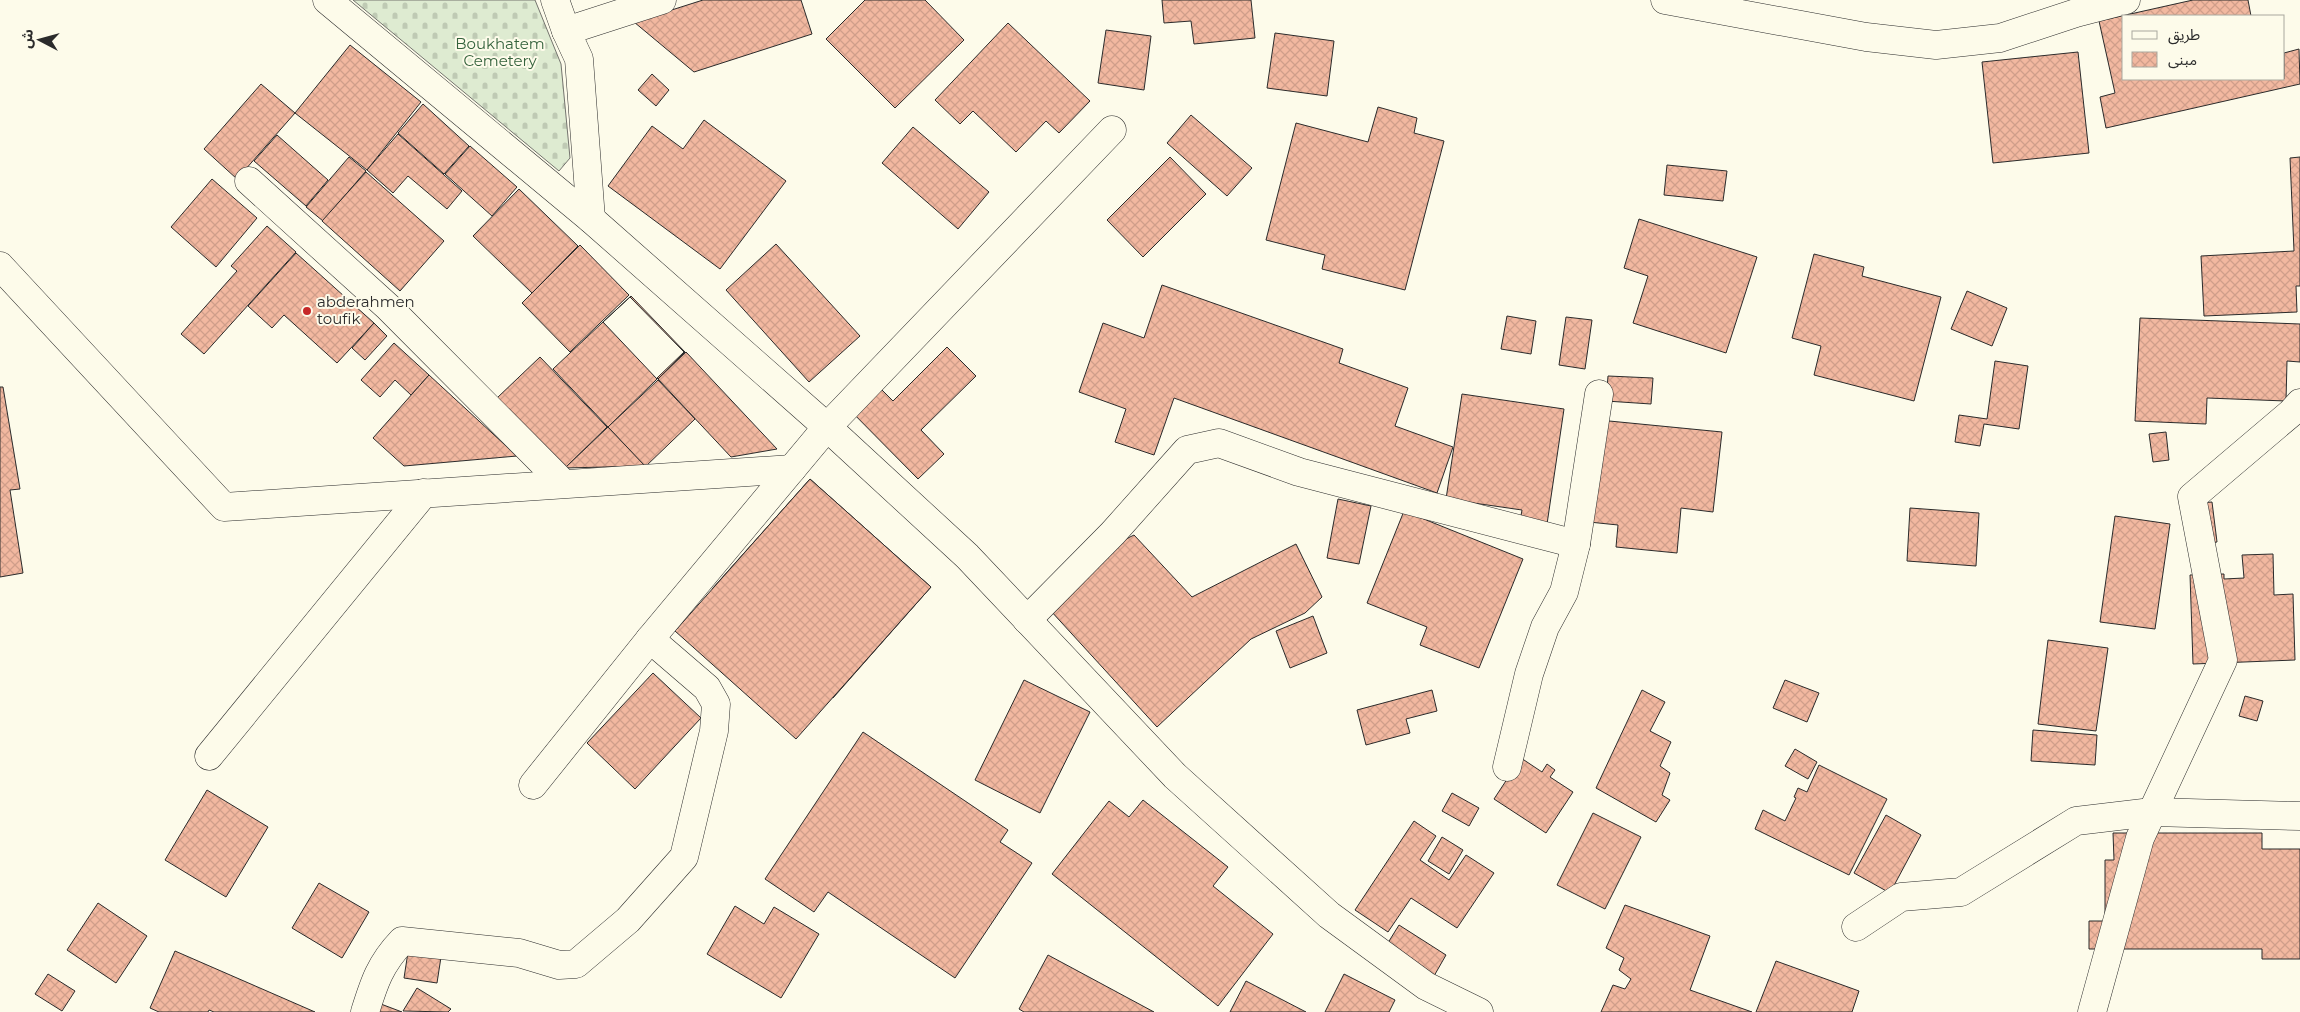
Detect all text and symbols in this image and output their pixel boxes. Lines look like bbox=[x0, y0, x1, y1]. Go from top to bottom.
north arrow bbox=[15, 15, 65, 65]
legend bbox=[2122, 15, 2285, 80]
text: طريق bbox=[2168, 25, 2200, 45]
text: ش bbox=[17, 28, 37, 49]
park label: Boukhatem Cemetery bbox=[455, 34, 545, 70]
text: مبنى bbox=[2168, 50, 2197, 69]
place label: abderahmen toufik bbox=[317, 292, 415, 328]
marker: abderahmen toufik bbox=[301, 305, 313, 317]

